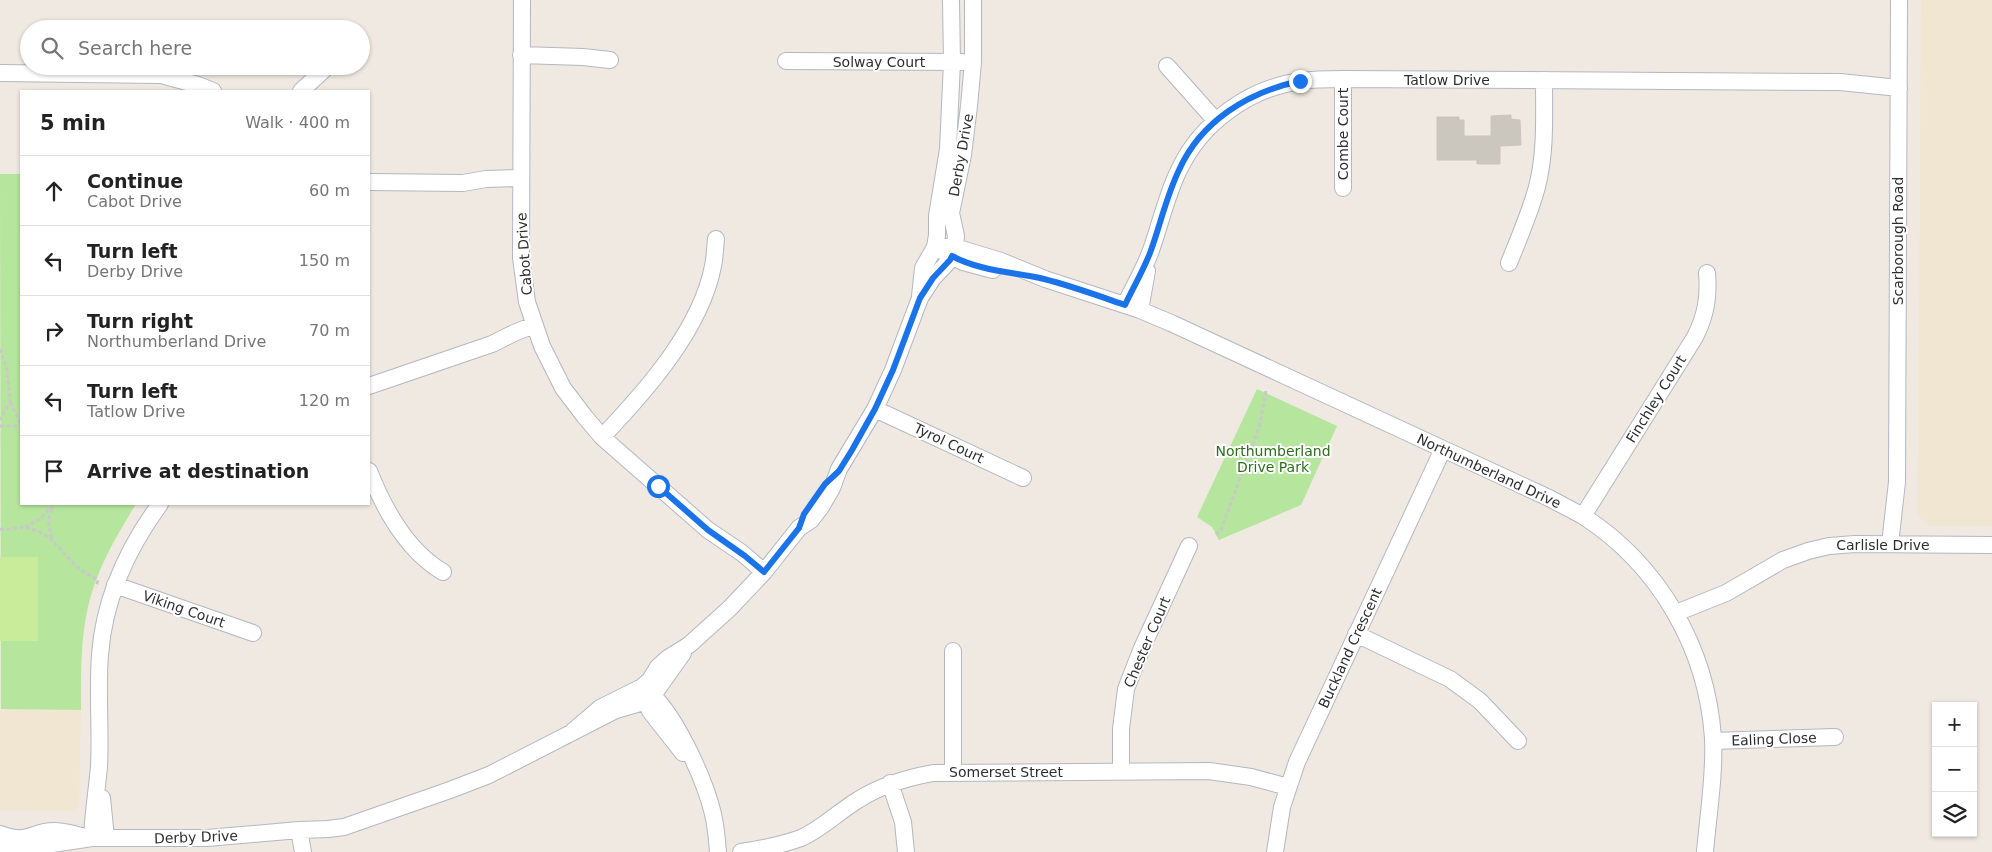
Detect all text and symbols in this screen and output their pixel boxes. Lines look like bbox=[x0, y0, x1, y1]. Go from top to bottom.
search box bbox=[20, 20, 370, 75]
icon: search bbox=[38, 34, 66, 62]
text: Search here bbox=[78, 37, 192, 59]
street label: Solway Court bbox=[833, 54, 926, 70]
route end bbox=[1289, 70, 1312, 93]
street label: Tatlow Drive bbox=[1403, 72, 1490, 88]
street label: Combe Court bbox=[1335, 87, 1351, 180]
text: 5 min bbox=[40, 111, 106, 135]
street label: Derby Drive bbox=[946, 112, 976, 198]
text: Walk · 400 m bbox=[245, 113, 350, 132]
text: Continue bbox=[87, 170, 183, 192]
icon: ahead bbox=[40, 177, 68, 205]
street label: Scarborough Road bbox=[1890, 177, 1906, 305]
text: 60 m bbox=[309, 181, 350, 200]
text: Cabot Drive bbox=[87, 192, 182, 211]
street label: Cabot Drive bbox=[513, 212, 535, 296]
text: Turn left bbox=[87, 240, 178, 262]
icon: left bbox=[40, 247, 68, 275]
text: 150 m bbox=[299, 251, 350, 270]
text: Derby Drive bbox=[87, 262, 183, 281]
text: Turn right bbox=[87, 310, 193, 332]
icon: right bbox=[40, 317, 68, 345]
text: 70 m bbox=[309, 321, 350, 340]
text: Northumberland Drive bbox=[87, 332, 266, 351]
street label: Finchley Court bbox=[1623, 352, 1690, 446]
text: Turn left bbox=[87, 380, 178, 402]
icon: left bbox=[40, 387, 68, 415]
text: 120 m bbox=[299, 391, 350, 410]
text: Tatlow Drive bbox=[87, 402, 185, 421]
street label: Tyrol Court bbox=[911, 419, 987, 466]
street label: Northumberland Drive bbox=[1415, 431, 1563, 511]
park label: Northumberland Drive Park bbox=[1215, 443, 1331, 475]
icon: arrive bbox=[40, 457, 68, 485]
text: Arrive at destination bbox=[87, 460, 309, 482]
route start bbox=[647, 475, 670, 498]
street label: Carlisle Drive bbox=[1836, 537, 1930, 553]
street label: Buckland Crescent bbox=[1315, 585, 1385, 711]
street label: Viking Court bbox=[141, 587, 228, 631]
street label: Chester Court bbox=[1121, 594, 1174, 690]
map controls bbox=[1932, 702, 1977, 837]
button: + bbox=[1932, 702, 1977, 747]
street label: Ealing Close bbox=[1731, 730, 1817, 748]
button: − bbox=[1932, 747, 1977, 792]
street label: Somerset Street bbox=[949, 764, 1063, 780]
button: layers bbox=[1932, 792, 1977, 837]
street label: Derby Drive bbox=[154, 828, 238, 846]

